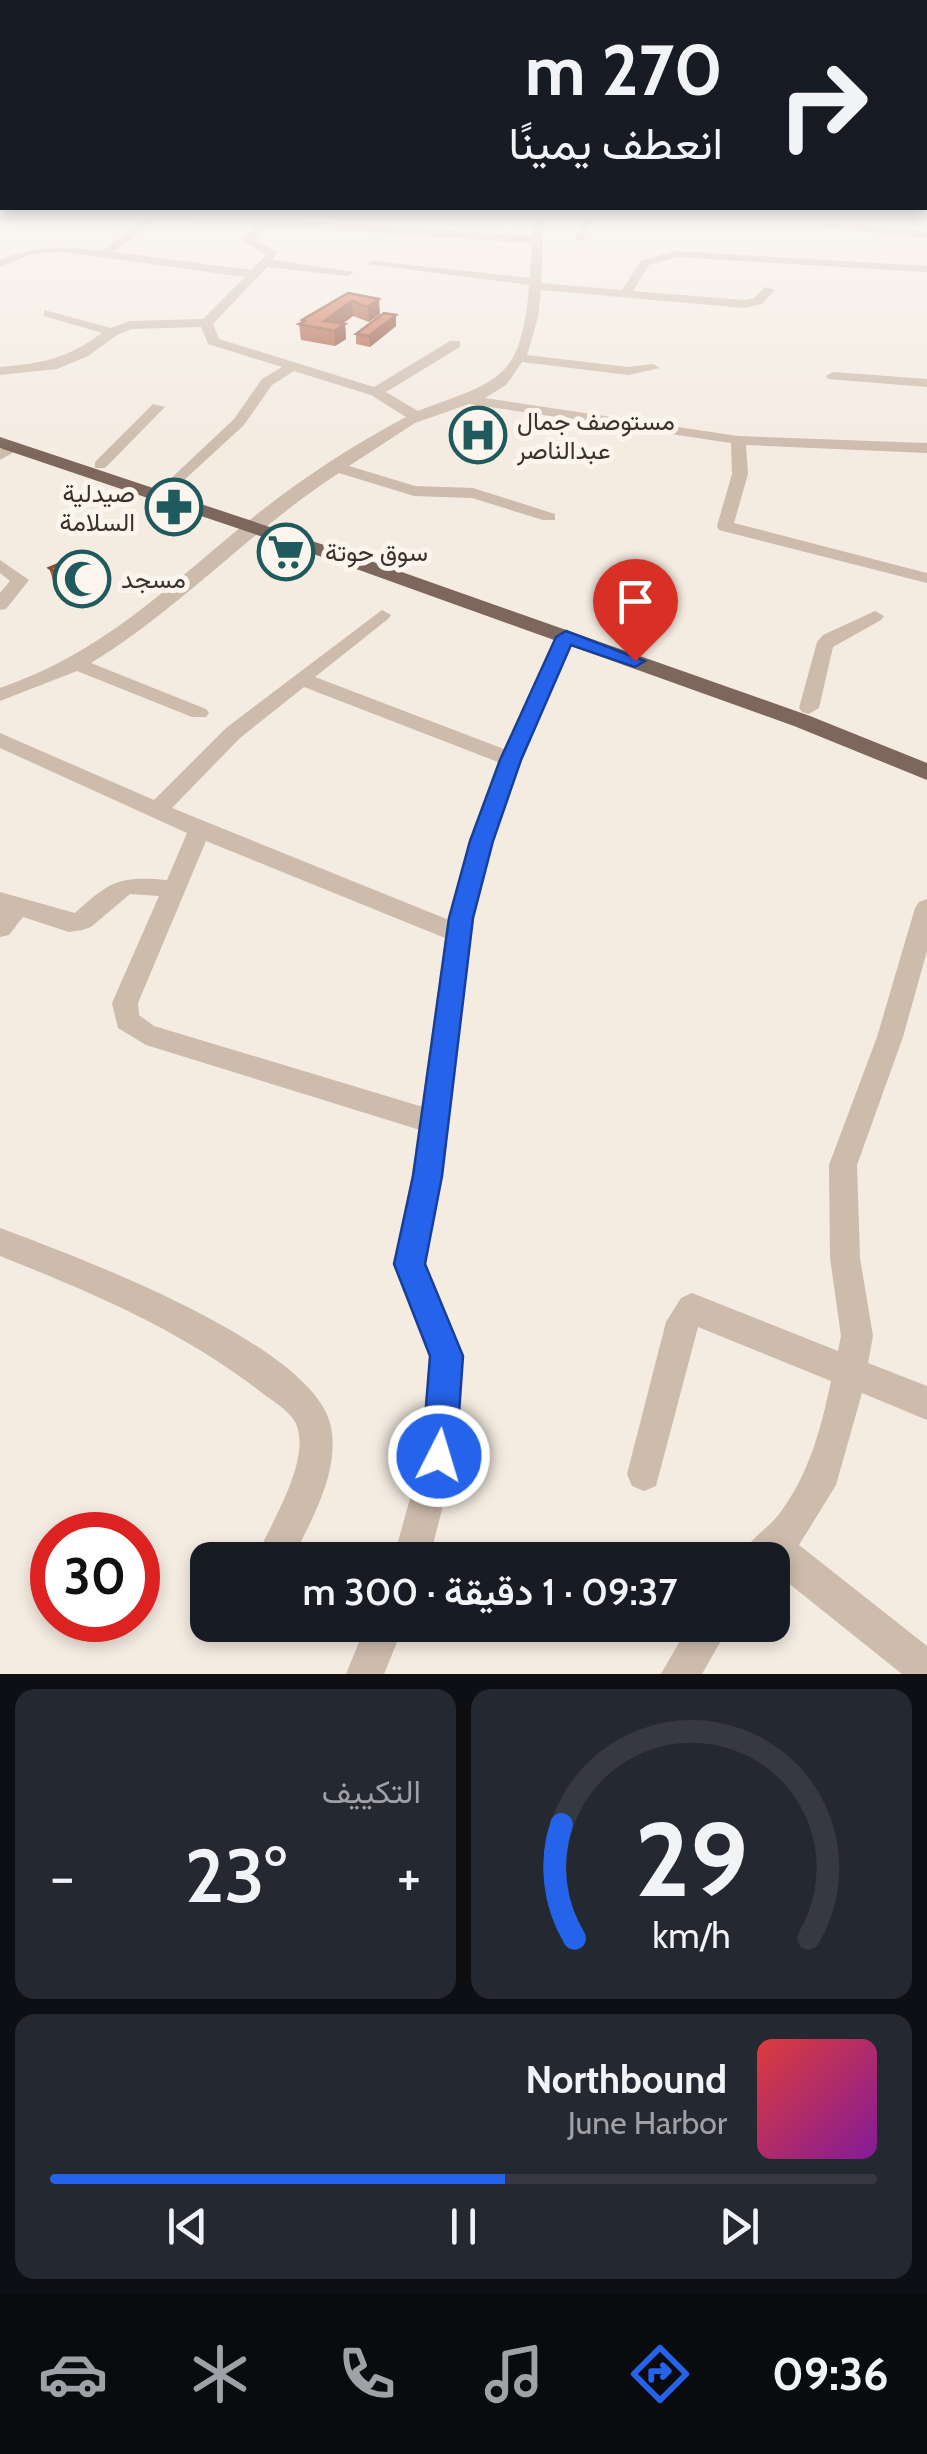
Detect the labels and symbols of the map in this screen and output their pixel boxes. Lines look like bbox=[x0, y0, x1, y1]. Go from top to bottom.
hospital icon: مستوصف جمال عبدالناصر bbox=[448, 405, 508, 465]
place label: مستوصف جمال عبدالناصر bbox=[516, 406, 675, 466]
pharmacy icon: صيدلية السلامة bbox=[144, 477, 204, 537]
place label: صيدلية السلامة bbox=[60, 478, 135, 537]
supermarket icon: سوق حوتة bbox=[256, 522, 316, 582]
place label: سوق حوتة bbox=[325, 537, 428, 568]
mosque icon: مسجد bbox=[52, 549, 112, 609]
pin bbox=[593, 559, 678, 662]
place label: مسجد bbox=[121, 564, 186, 594]
position arrow bbox=[387, 1404, 491, 1508]
speed limit sign: 30 bbox=[30, 1512, 160, 1642]

